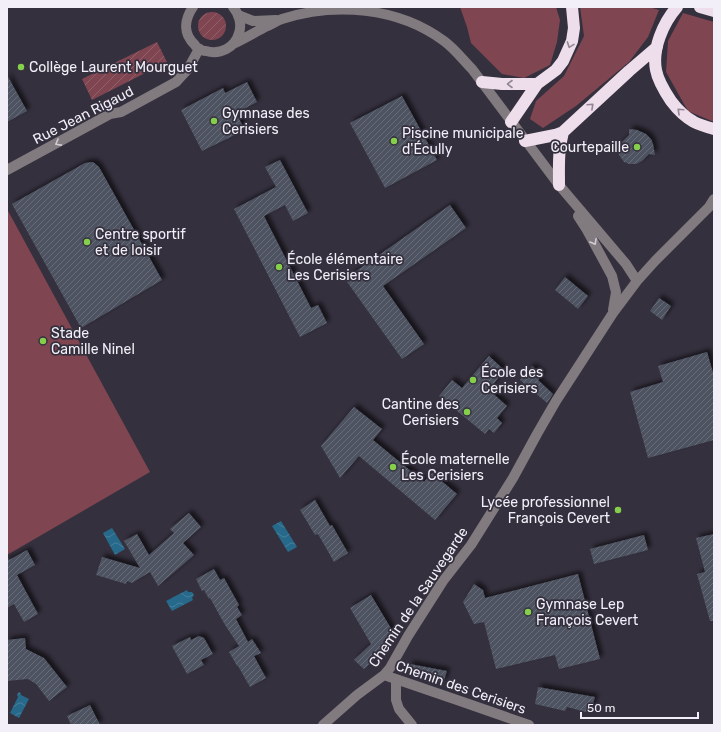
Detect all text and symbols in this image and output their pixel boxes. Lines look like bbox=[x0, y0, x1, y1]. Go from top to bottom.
one-way arrow bbox=[566, 42, 575, 49]
place label: Collège Laurent Mourguet bbox=[29, 59, 198, 76]
marker: Collège Laurent Mourguet bbox=[16, 62, 26, 72]
one-way arrow bbox=[507, 80, 513, 88]
street label: Rue Jean Rigaud bbox=[30, 83, 136, 148]
one-way arrow bbox=[587, 103, 594, 110]
place label: Gymnase des Cerisiers bbox=[222, 105, 310, 138]
one-way arrow bbox=[677, 109, 685, 116]
marker: Gymnase des Cerisiers bbox=[209, 116, 219, 126]
place label: Piscine municipale d'Écully bbox=[402, 125, 524, 158]
marker: Piscine municipale d'Écully bbox=[389, 136, 399, 146]
one-way arrow bbox=[55, 138, 62, 145]
place label: Courtepaille bbox=[550, 139, 629, 156]
marker: Courtepaille bbox=[632, 142, 642, 152]
place label: Centre sportif et de loisir bbox=[95, 226, 186, 259]
marker: Centre sportif et de loisir bbox=[82, 237, 92, 247]
one-way arrow bbox=[589, 238, 597, 246]
place label: École élémentaire Les Cerisiers bbox=[287, 250, 403, 284]
marker: École élémentaire Les Cerisiers bbox=[274, 262, 284, 272]
place label: Stade Camille Ninel bbox=[51, 325, 135, 358]
marker: Stade Camille Ninel bbox=[38, 336, 48, 346]
place label: École des Cerisiers bbox=[481, 363, 543, 397]
marker: École des Cerisiers bbox=[468, 375, 478, 385]
place label: Cantine des Cerisiers bbox=[382, 396, 459, 429]
marker: Cantine des Cerisiers bbox=[462, 407, 472, 417]
place label: École maternelle Les Cerisiers bbox=[401, 450, 510, 484]
marker: École maternelle Les Cerisiers bbox=[388, 462, 398, 472]
place label: Lycée professionnel François Cevert bbox=[481, 494, 611, 527]
marker: Lycée professionnel François Cevert bbox=[613, 505, 623, 515]
street label: Chemin de la Sauvegarde bbox=[365, 524, 472, 671]
place label: Gymnase Lep François Cevert bbox=[536, 596, 639, 629]
marker: Gymnase Lep François Cevert bbox=[523, 607, 533, 617]
street label: Chemin des Cerisiers bbox=[393, 657, 528, 718]
scale bar bbox=[581, 694, 698, 720]
text: 50 m bbox=[587, 701, 615, 715]

